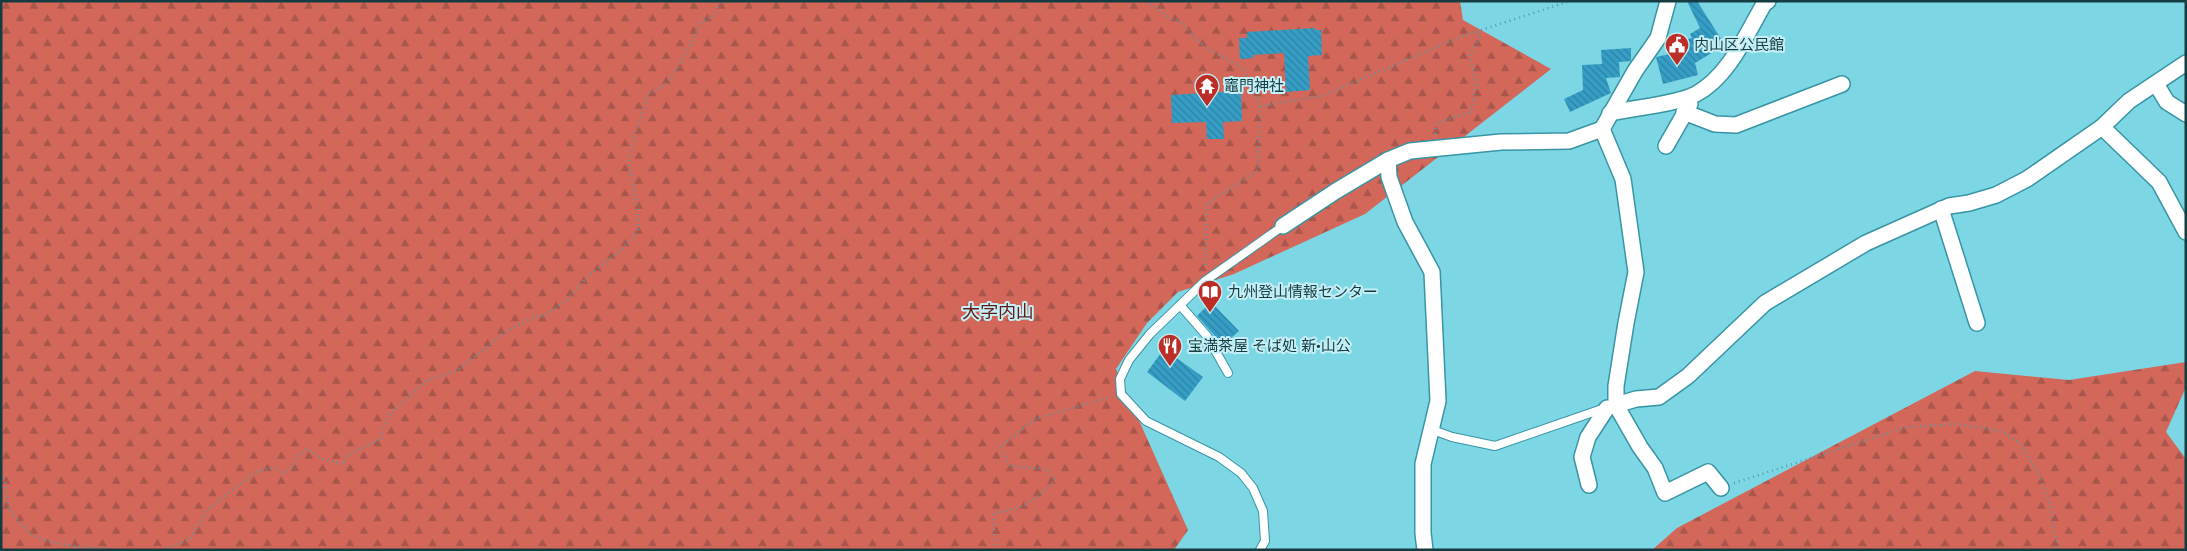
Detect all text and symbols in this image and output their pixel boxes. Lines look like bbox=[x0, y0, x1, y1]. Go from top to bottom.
public building icon: 内山区公民館 bbox=[1664, 32, 1690, 66]
place label: 内山区公民館 bbox=[1694, 36, 1784, 54]
temple icon: 竈門神社 bbox=[1194, 73, 1220, 107]
place label: 竈門神社 bbox=[1224, 77, 1284, 95]
library icon: 九州登山情報センター bbox=[1197, 279, 1223, 313]
place label: 九州登山情報センター bbox=[1228, 283, 1378, 301]
district label: 大字内山 bbox=[962, 301, 1034, 323]
restaurant icon: 宝満茶屋 そば処 新•山公 bbox=[1157, 333, 1183, 367]
place label: 宝満茶屋 そば処 新•山公 bbox=[1188, 337, 1351, 355]

